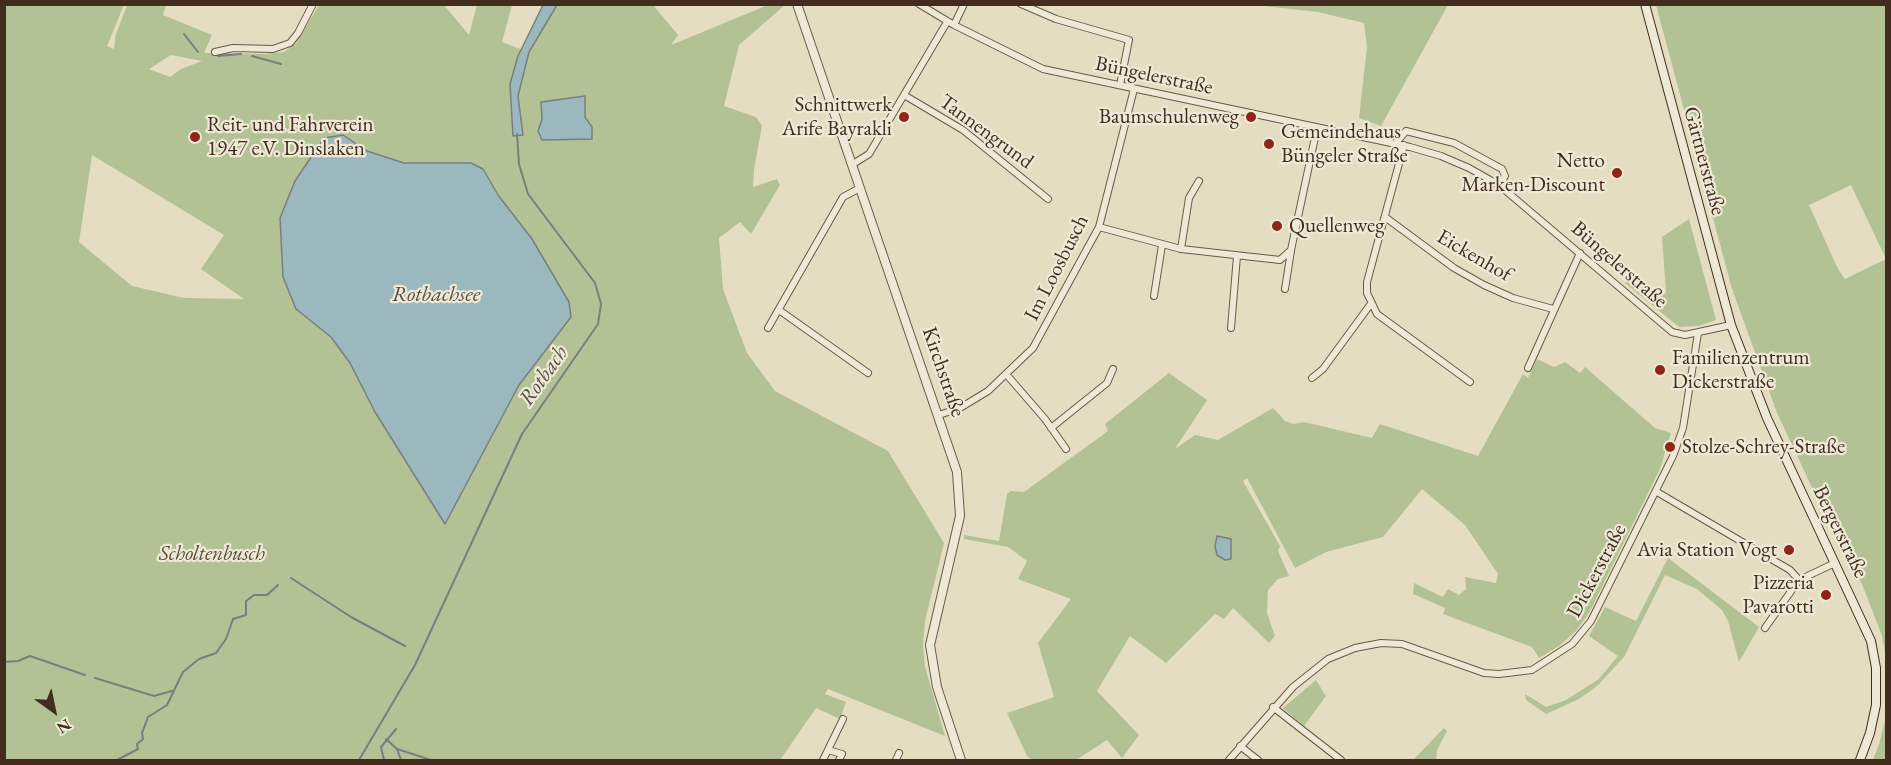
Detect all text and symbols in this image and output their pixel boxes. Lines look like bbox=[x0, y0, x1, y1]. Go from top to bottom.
street label: Büngelerstraße bbox=[1093, 51, 1215, 101]
street label: Tannengrund bbox=[934, 89, 1038, 175]
place label: Schnittwerk Arife Bayrakli bbox=[782, 92, 892, 142]
place label: Baumschulenweg bbox=[1099, 104, 1239, 130]
street label: Gärtnerstraße bbox=[1677, 104, 1731, 218]
marker: Schnittwerk Arife Bayrakli bbox=[897, 110, 911, 124]
marker: Baumschulenweg bbox=[1244, 110, 1258, 124]
place label: Reit- und Fahrverein 1947 e.V. Dinslaken bbox=[207, 112, 373, 162]
place label: Gemeindehaus Büngeler Straße bbox=[1281, 119, 1408, 169]
marker: Reit- und Fahrverein 1947 e.V. Dinslaken bbox=[188, 130, 202, 144]
marker: Gemeindehaus Büngeler Straße bbox=[1262, 137, 1276, 151]
place label: Netto Marken-Discount bbox=[1461, 148, 1605, 198]
marker: Netto Marken-Discount bbox=[1610, 166, 1624, 180]
street label: Im Loosbusch bbox=[1020, 211, 1094, 325]
place label: Quellenweg bbox=[1289, 213, 1384, 239]
street label: Büngelerstraße bbox=[1566, 216, 1672, 314]
marker: Quellenweg bbox=[1270, 219, 1284, 233]
street label: Eickenhof bbox=[1432, 224, 1516, 288]
water label: Rotbachsee bbox=[392, 282, 480, 308]
street label: Kirchstraße bbox=[916, 324, 970, 420]
water label: Rotbach bbox=[514, 341, 574, 411]
place label: Familienzentrum Dickerstraße bbox=[1672, 345, 1810, 395]
marker: Familienzentrum Dickerstraße bbox=[1653, 363, 1667, 377]
place label: Stolze-Schrey-Straße bbox=[1682, 434, 1845, 460]
marker: Stolze-Schrey-Straße bbox=[1663, 440, 1677, 454]
street label: Bergerstraße bbox=[1807, 482, 1873, 582]
street label: Dickerstraße bbox=[1562, 520, 1632, 622]
place label: Avia Station Vogt bbox=[1637, 537, 1777, 563]
park label: Scholtenbusch bbox=[159, 541, 265, 567]
marker: Avia Station Vogt bbox=[1782, 543, 1796, 557]
place label: Pizzeria Pavarotti bbox=[1742, 570, 1814, 620]
marker: Pizzeria Pavarotti bbox=[1819, 588, 1833, 602]
north arrow bbox=[24, 681, 84, 741]
text: N bbox=[53, 714, 75, 739]

